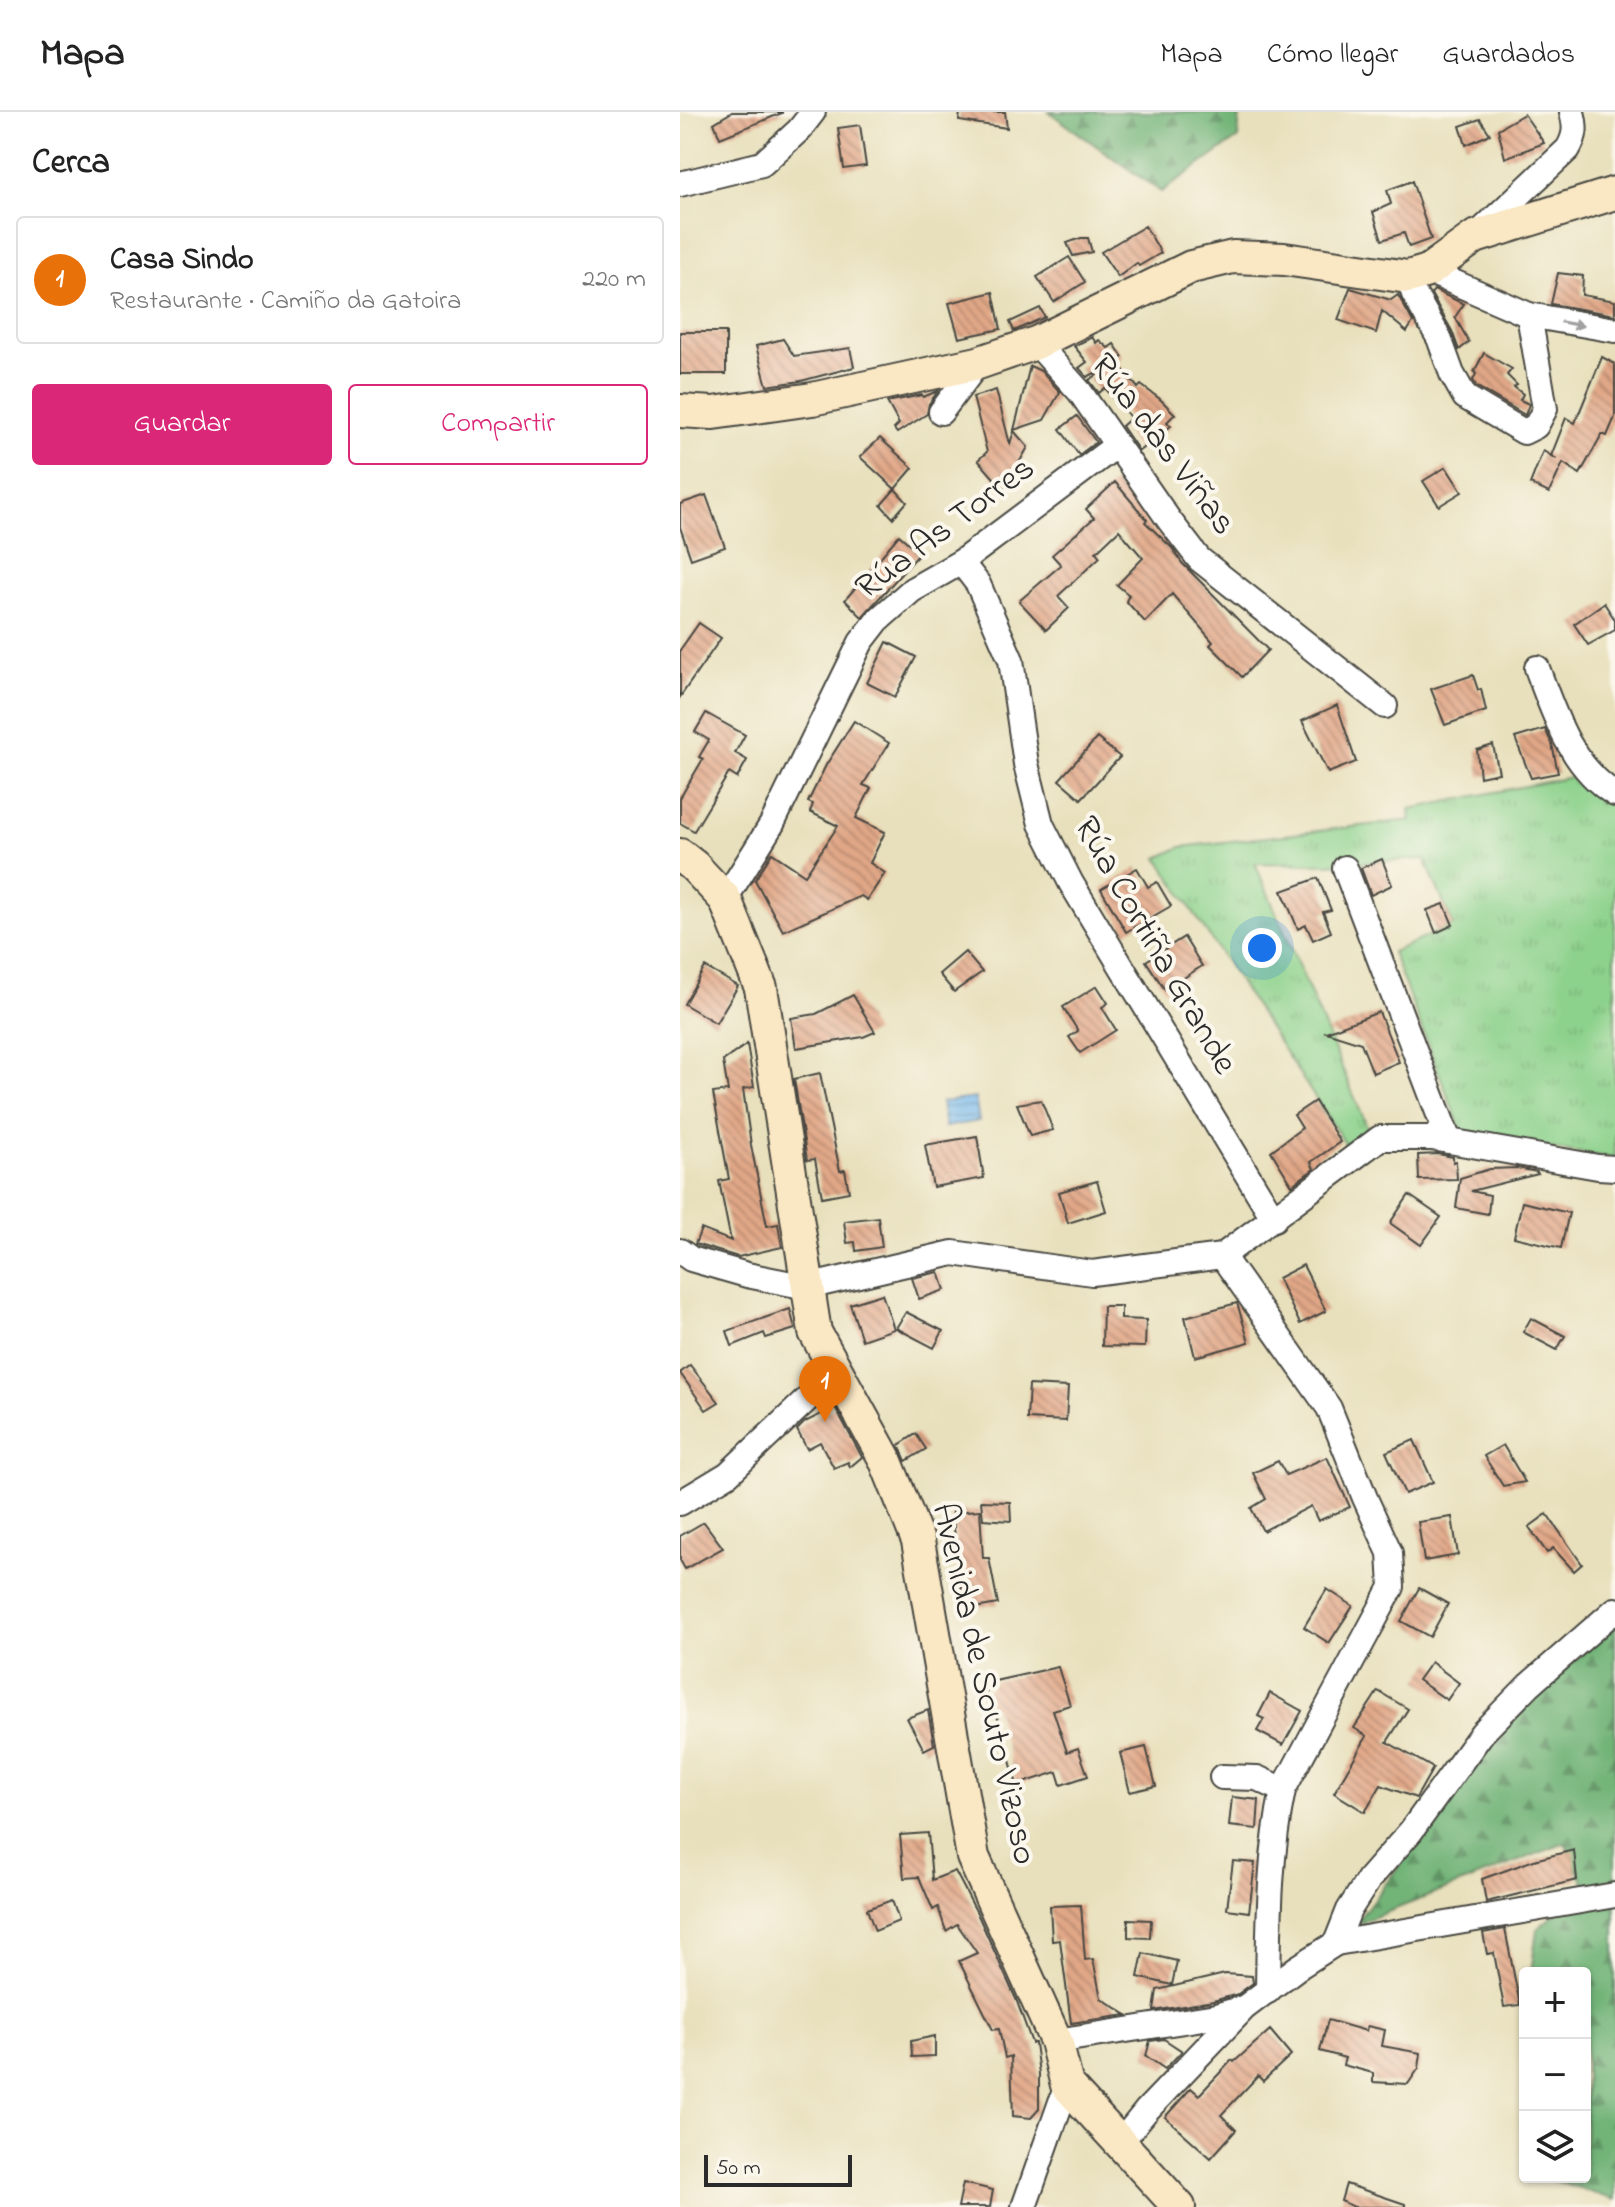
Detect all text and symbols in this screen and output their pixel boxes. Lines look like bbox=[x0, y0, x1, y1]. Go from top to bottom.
text: Mapa bbox=[40, 27, 125, 83]
text: Mapa bbox=[1160, 35, 1223, 76]
text: Cómo llegar bbox=[1267, 35, 1398, 76]
text: Guardados bbox=[1442, 35, 1575, 76]
text: Cerca bbox=[32, 139, 110, 189]
text: Casa Sindo bbox=[110, 239, 254, 283]
text: 1 bbox=[56, 261, 64, 299]
text: 220 m bbox=[582, 261, 646, 299]
text: Restaurante · Camiño da Gatoira bbox=[110, 283, 461, 321]
one-way arrow bbox=[1559, 318, 1584, 330]
street label: Rúa das Viñas bbox=[1076, 343, 1248, 547]
button: Guardar bbox=[32, 384, 332, 465]
button: Compartir bbox=[348, 384, 648, 465]
street label: Rúa As Torres bbox=[845, 444, 1047, 614]
street label: Rúa Cortiña Grande bbox=[1058, 807, 1250, 1086]
your location bbox=[1242, 928, 1282, 968]
pin: 1 bbox=[799, 1356, 851, 1422]
street label: Avenida de Souto Vizoso bbox=[916, 1498, 1050, 1870]
map controls bbox=[1519, 1967, 1591, 2183]
button: + bbox=[1519, 1967, 1591, 2039]
button: − bbox=[1519, 2039, 1591, 2111]
button: layers bbox=[1519, 2111, 1591, 2183]
scale bar bbox=[704, 2151, 852, 2187]
text: 50 m bbox=[716, 2153, 761, 2185]

